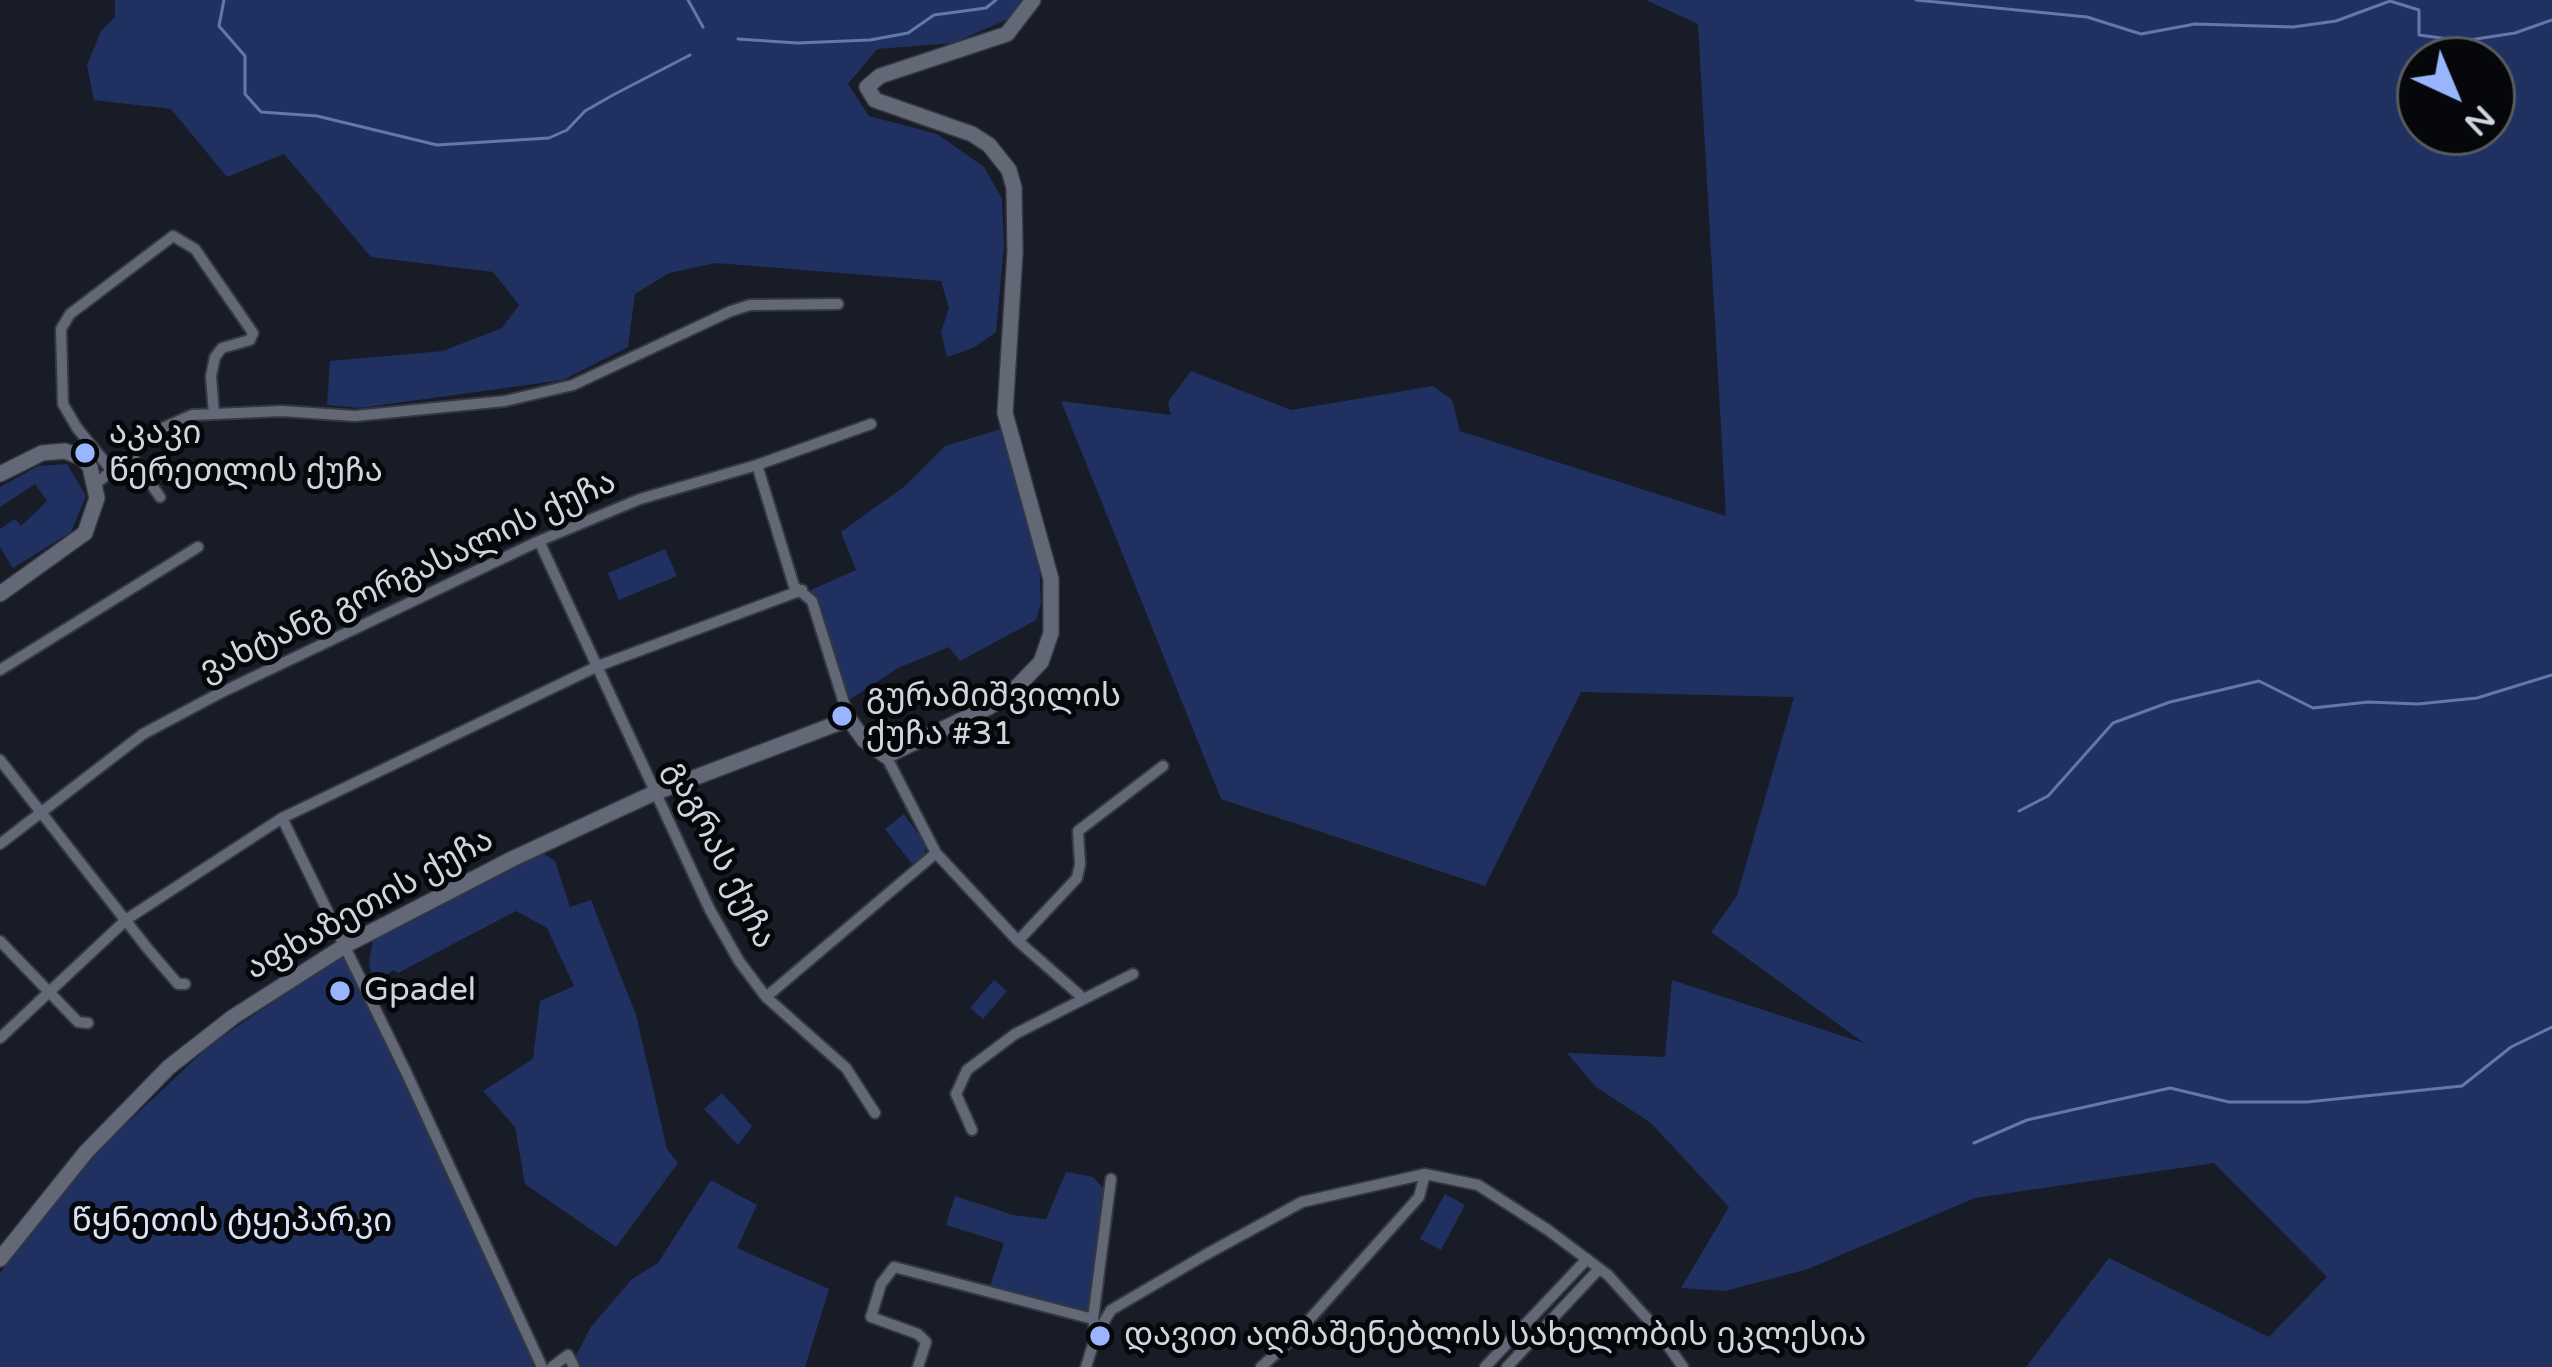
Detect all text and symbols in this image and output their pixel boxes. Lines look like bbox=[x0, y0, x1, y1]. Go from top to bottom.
north arrow bbox=[2396, 36, 2516, 156]
text: N bbox=[2456, 97, 2502, 143]
place label: აკაკი წერეთლის ქუჩა bbox=[109, 414, 383, 492]
marker: აკაკი წერეთლის ქუჩა bbox=[72, 440, 98, 466]
street label: ვახტანგ გორგასალის ქუჩა bbox=[193, 463, 623, 691]
place label: გურამიშვილის ქუჩა #31 bbox=[866, 677, 1121, 755]
marker: გურამიშვილის ქუჩა #31 bbox=[829, 703, 855, 729]
street label: გაგრას ქუჩა bbox=[655, 754, 783, 956]
street label: აფხაზეთის ქუჩა bbox=[239, 821, 501, 989]
place label: Gpadel bbox=[364, 971, 476, 1011]
marker: Gpadel bbox=[327, 978, 353, 1004]
park label: წყნეთის ტყეპარკი bbox=[72, 1202, 392, 1242]
place label: დავით აღმაშენებლის სახელობის ეკლესია bbox=[1124, 1316, 1866, 1356]
marker: დავით აღმაშენებლის სახელობის ეკლესია bbox=[1087, 1323, 1113, 1349]

